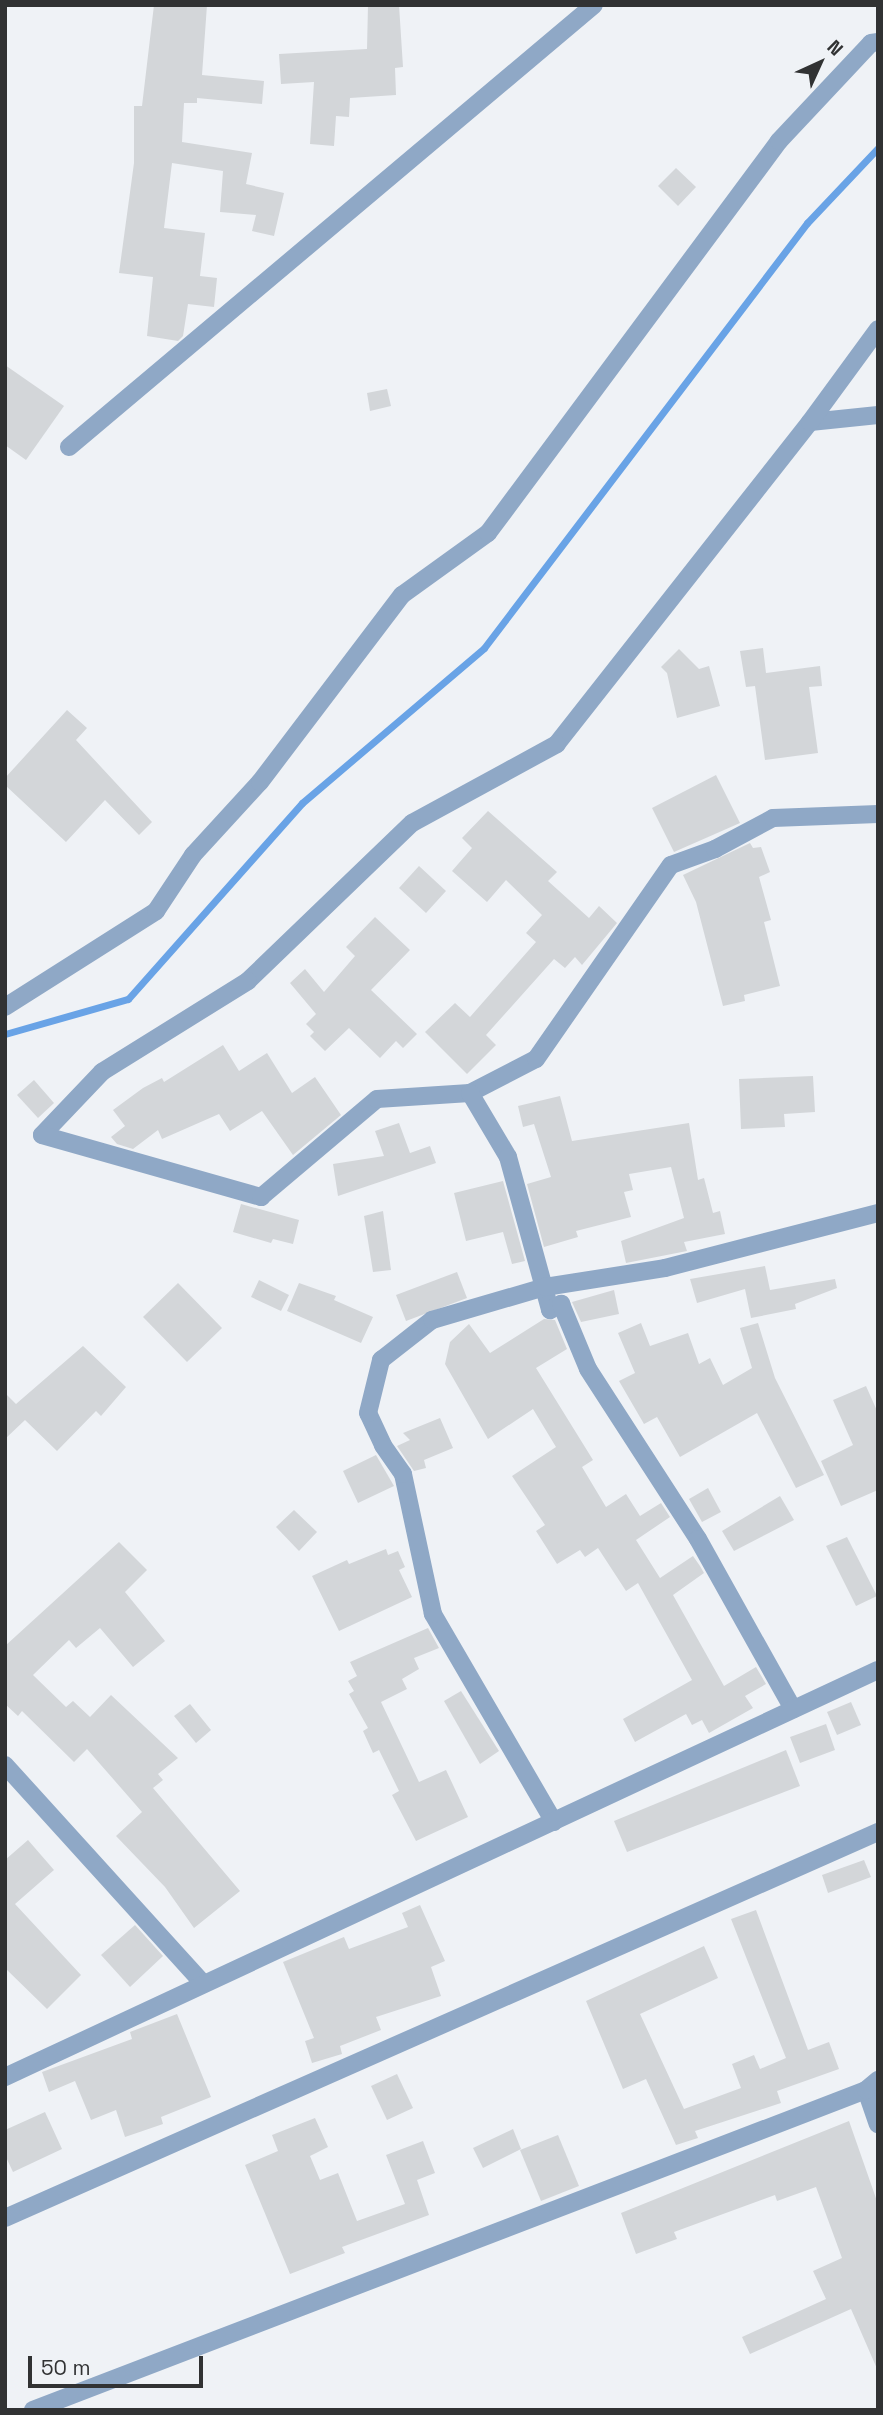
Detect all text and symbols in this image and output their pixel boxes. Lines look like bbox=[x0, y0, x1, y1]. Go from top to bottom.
north arrow bbox=[785, 28, 855, 98]
text: N bbox=[822, 34, 849, 61]
scale bar bbox=[32, 2342, 206, 2386]
text: 50 m bbox=[41, 2354, 91, 2381]

